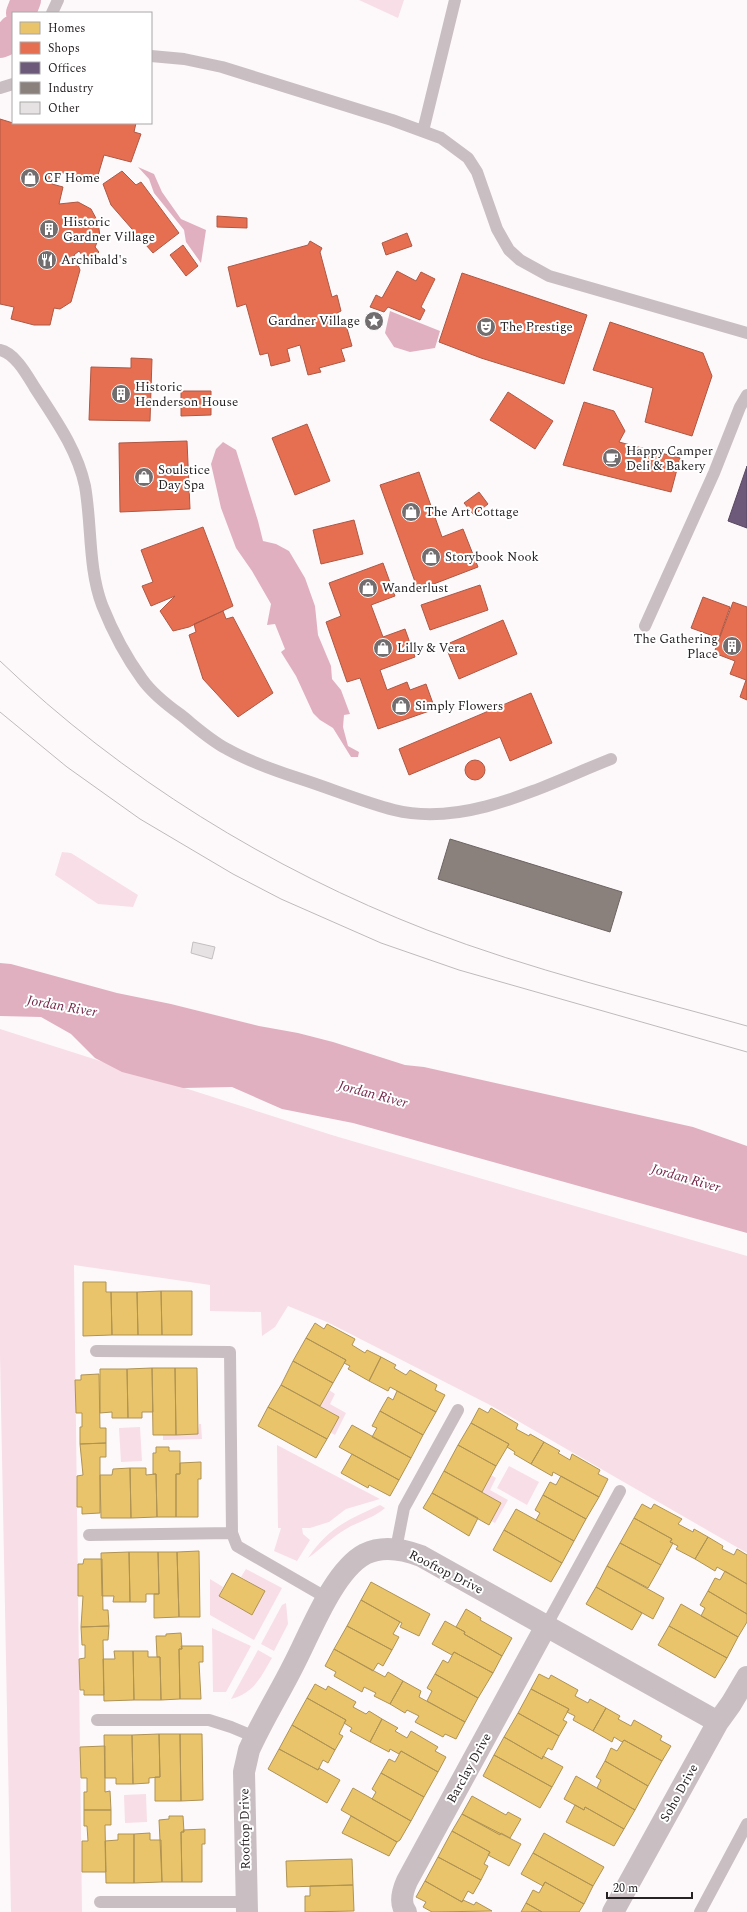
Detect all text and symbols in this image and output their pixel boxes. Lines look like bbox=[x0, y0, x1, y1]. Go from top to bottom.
legend bbox=[12, 12, 152, 124]
text: Homes bbox=[48, 19, 86, 38]
text: Shops bbox=[48, 39, 80, 58]
text: Offices bbox=[48, 59, 87, 78]
text: Industry bbox=[48, 79, 94, 98]
text: Other bbox=[48, 99, 80, 118]
shop icon: CF Home bbox=[19, 167, 41, 189]
place label: CF Home bbox=[44, 168, 100, 188]
place label: Historic Gardner Village bbox=[63, 212, 155, 247]
building icon: Historic Gardner Village bbox=[38, 218, 60, 240]
restaurant icon: Archibald's bbox=[36, 249, 58, 271]
place label: Archibald's bbox=[61, 250, 127, 270]
place icon: Gardner Village bbox=[363, 310, 385, 332]
place label: Gardner Village bbox=[268, 311, 360, 331]
theatre icon: The Prestige bbox=[475, 316, 497, 338]
place label: The Prestige bbox=[500, 317, 573, 337]
place label: Historic Henderson House bbox=[135, 377, 238, 412]
building icon: Historic Henderson House bbox=[110, 383, 132, 405]
place label: Happy Camper Deli & Bakery bbox=[626, 441, 713, 476]
cafe icon: Happy Camper Deli & Bakery bbox=[601, 447, 623, 469]
place label: Soulstice Day Spa bbox=[158, 460, 210, 495]
shop icon: Soulstice Day Spa bbox=[133, 466, 155, 488]
shop icon: The Art Cottage bbox=[400, 501, 422, 523]
place label: The Art Cottage bbox=[425, 502, 519, 522]
shop icon: Storybook Nook bbox=[420, 546, 442, 568]
place label: Storybook Nook bbox=[445, 547, 539, 567]
shop icon: Wanderlust bbox=[357, 577, 379, 599]
place label: Wanderlust bbox=[382, 578, 449, 598]
place label: The Gathering Place bbox=[633, 629, 718, 664]
building icon: The Gathering Place bbox=[721, 635, 743, 657]
shop icon: Lilly & Vera bbox=[372, 637, 394, 659]
place label: Lilly & Vera bbox=[397, 638, 466, 658]
shop icon: Simply Flowers bbox=[390, 695, 412, 717]
place label: Simply Flowers bbox=[415, 696, 503, 716]
water label: Jordan River bbox=[24, 989, 99, 1023]
water label: Jordan River bbox=[335, 1074, 410, 1113]
water label: Jordan River bbox=[648, 1158, 723, 1198]
street label: Rooftop Drive bbox=[405, 1545, 487, 1599]
street label: Barclay Drive bbox=[441, 1729, 497, 1807]
street label: Soho Drive bbox=[655, 1760, 703, 1826]
street label: Rooftop Drive bbox=[234, 1788, 256, 1870]
scale bar bbox=[607, 1874, 692, 1900]
text: 20 m bbox=[613, 1879, 638, 1898]

